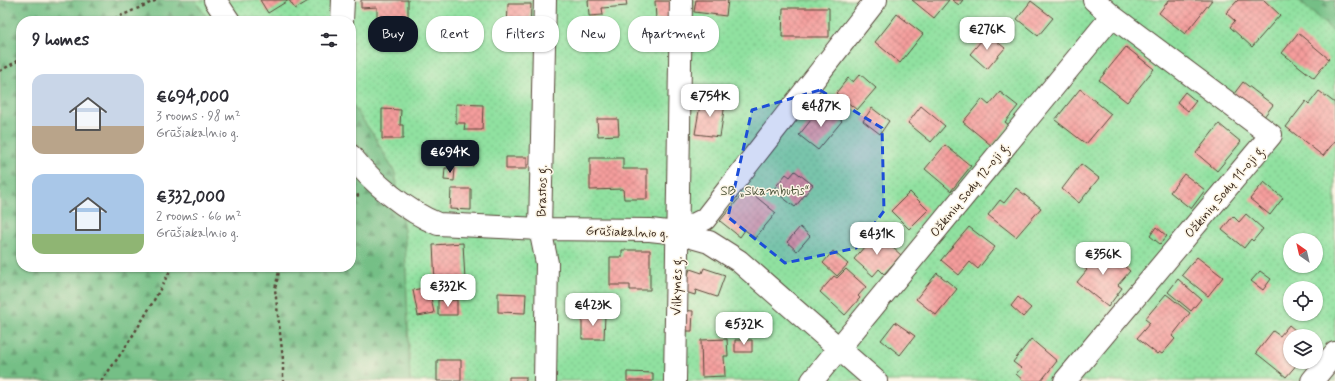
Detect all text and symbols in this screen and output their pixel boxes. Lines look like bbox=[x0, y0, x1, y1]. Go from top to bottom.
chip: Buy bbox=[368, 16, 418, 52]
chip: Rent bbox=[426, 16, 484, 52]
chip: Filters bbox=[492, 16, 559, 52]
chip: New bbox=[567, 16, 620, 52]
chip: Apartment bbox=[628, 16, 719, 52]
pin: €276K bbox=[959, 17, 1015, 51]
text: €276K bbox=[969, 21, 1005, 38]
text: 9 homes bbox=[32, 29, 89, 51]
icon: filters bbox=[318, 29, 340, 51]
pin: €754K bbox=[682, 84, 738, 118]
text: €694,000 bbox=[156, 86, 229, 108]
text: €754K bbox=[690, 88, 730, 105]
icon: home bbox=[64, 90, 112, 138]
pin: €487K bbox=[793, 94, 849, 128]
text: €487K bbox=[801, 98, 841, 115]
text: 3 rooms · 98 m² bbox=[156, 108, 241, 125]
text: Grūšiakalnio g. bbox=[156, 125, 239, 142]
street label: Ožkinių Sodų 12-oji g. bbox=[927, 139, 1015, 242]
pin: €694K bbox=[422, 140, 478, 174]
street label: Ožkinių Sodų 11-oji g. bbox=[1181, 142, 1271, 243]
text: €694K bbox=[430, 144, 470, 161]
street label: Brastos g. bbox=[534, 165, 553, 217]
park label: SB „Skambutis“ bbox=[721, 183, 810, 200]
text: €332,000 bbox=[156, 186, 225, 208]
icon: home bbox=[64, 190, 112, 238]
text: 2 rooms · 66 m² bbox=[156, 208, 241, 225]
pin: €431K bbox=[849, 222, 905, 256]
street label: Grūšiakalnio g. bbox=[585, 223, 669, 242]
text: Grūšiakalnio g. bbox=[156, 225, 239, 242]
text: €431K bbox=[859, 226, 895, 243]
north arrow bbox=[1283, 233, 1323, 273]
map controls bbox=[1283, 233, 1323, 369]
pin: €356K bbox=[1075, 242, 1131, 276]
text: €356K bbox=[1085, 246, 1121, 263]
street label: Vilkynės g. bbox=[668, 256, 689, 316]
pin: €332K bbox=[420, 274, 476, 308]
text: €332K bbox=[430, 278, 466, 295]
button: locate bbox=[1283, 281, 1323, 321]
pin: €423K bbox=[565, 293, 621, 327]
text: €423K bbox=[574, 297, 612, 314]
pin: €532K bbox=[716, 312, 772, 346]
text: €532K bbox=[725, 316, 763, 333]
button: layers bbox=[1283, 329, 1323, 369]

